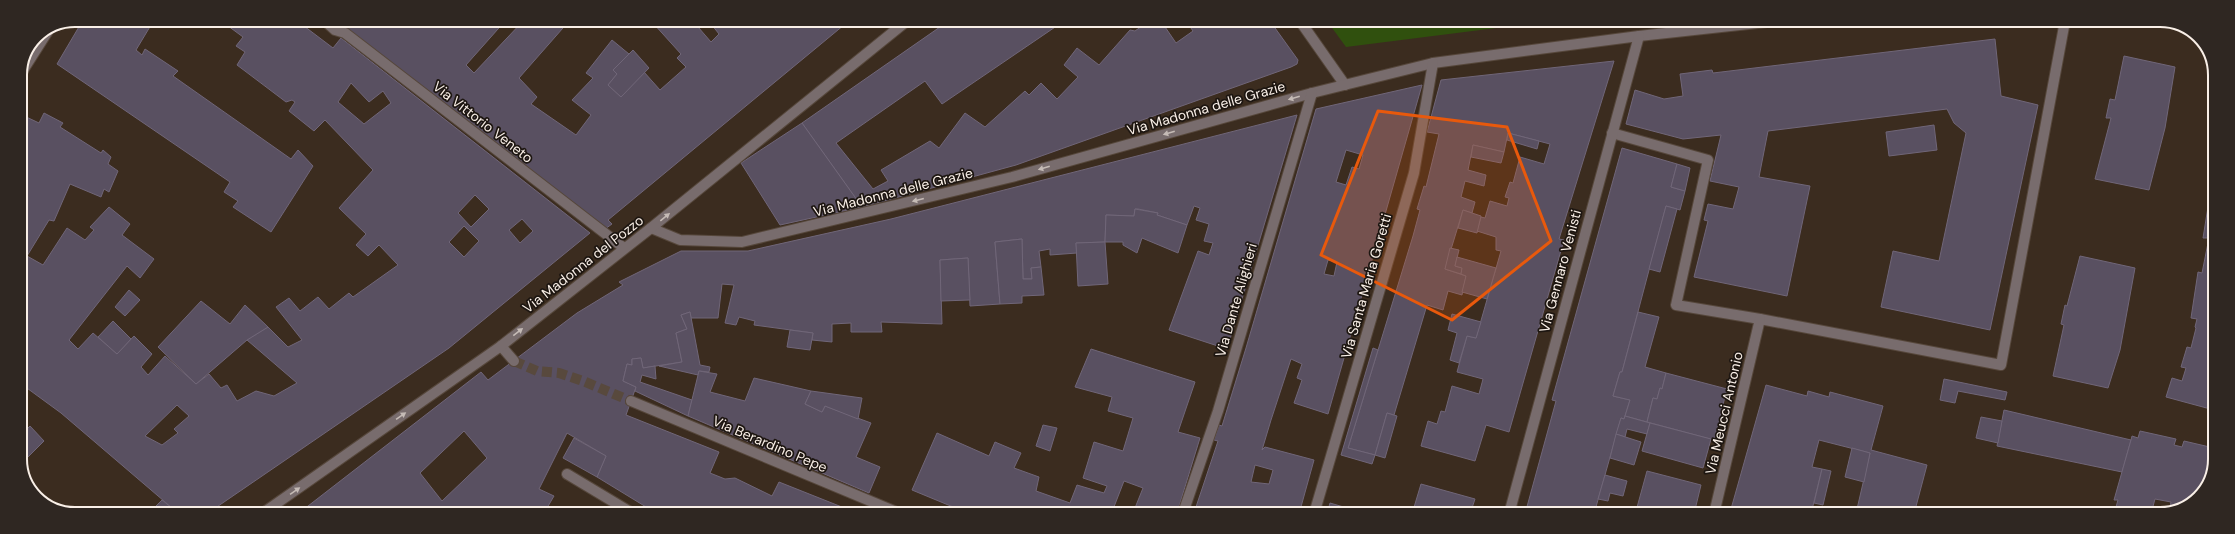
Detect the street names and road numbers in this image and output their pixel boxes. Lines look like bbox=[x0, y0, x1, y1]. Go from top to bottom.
street label: Via Vittorio Veneto bbox=[429, 77, 537, 167]
street label: Via Madonna delle Grazie bbox=[1125, 77, 1287, 139]
street label: Via Madonna delle Grazie bbox=[811, 163, 975, 221]
street label: Via Gennaro Venisti bbox=[1535, 208, 1585, 334]
street label: Via Madonna del Pozzo bbox=[519, 211, 647, 317]
street label: Via Santa Maria Goretti bbox=[1337, 212, 1395, 360]
street label: Via Dante Alighieri bbox=[1211, 241, 1261, 359]
street label: Via Meucci Antonio bbox=[1701, 350, 1747, 476]
street label: Via Berardino Pepe bbox=[710, 412, 830, 476]

